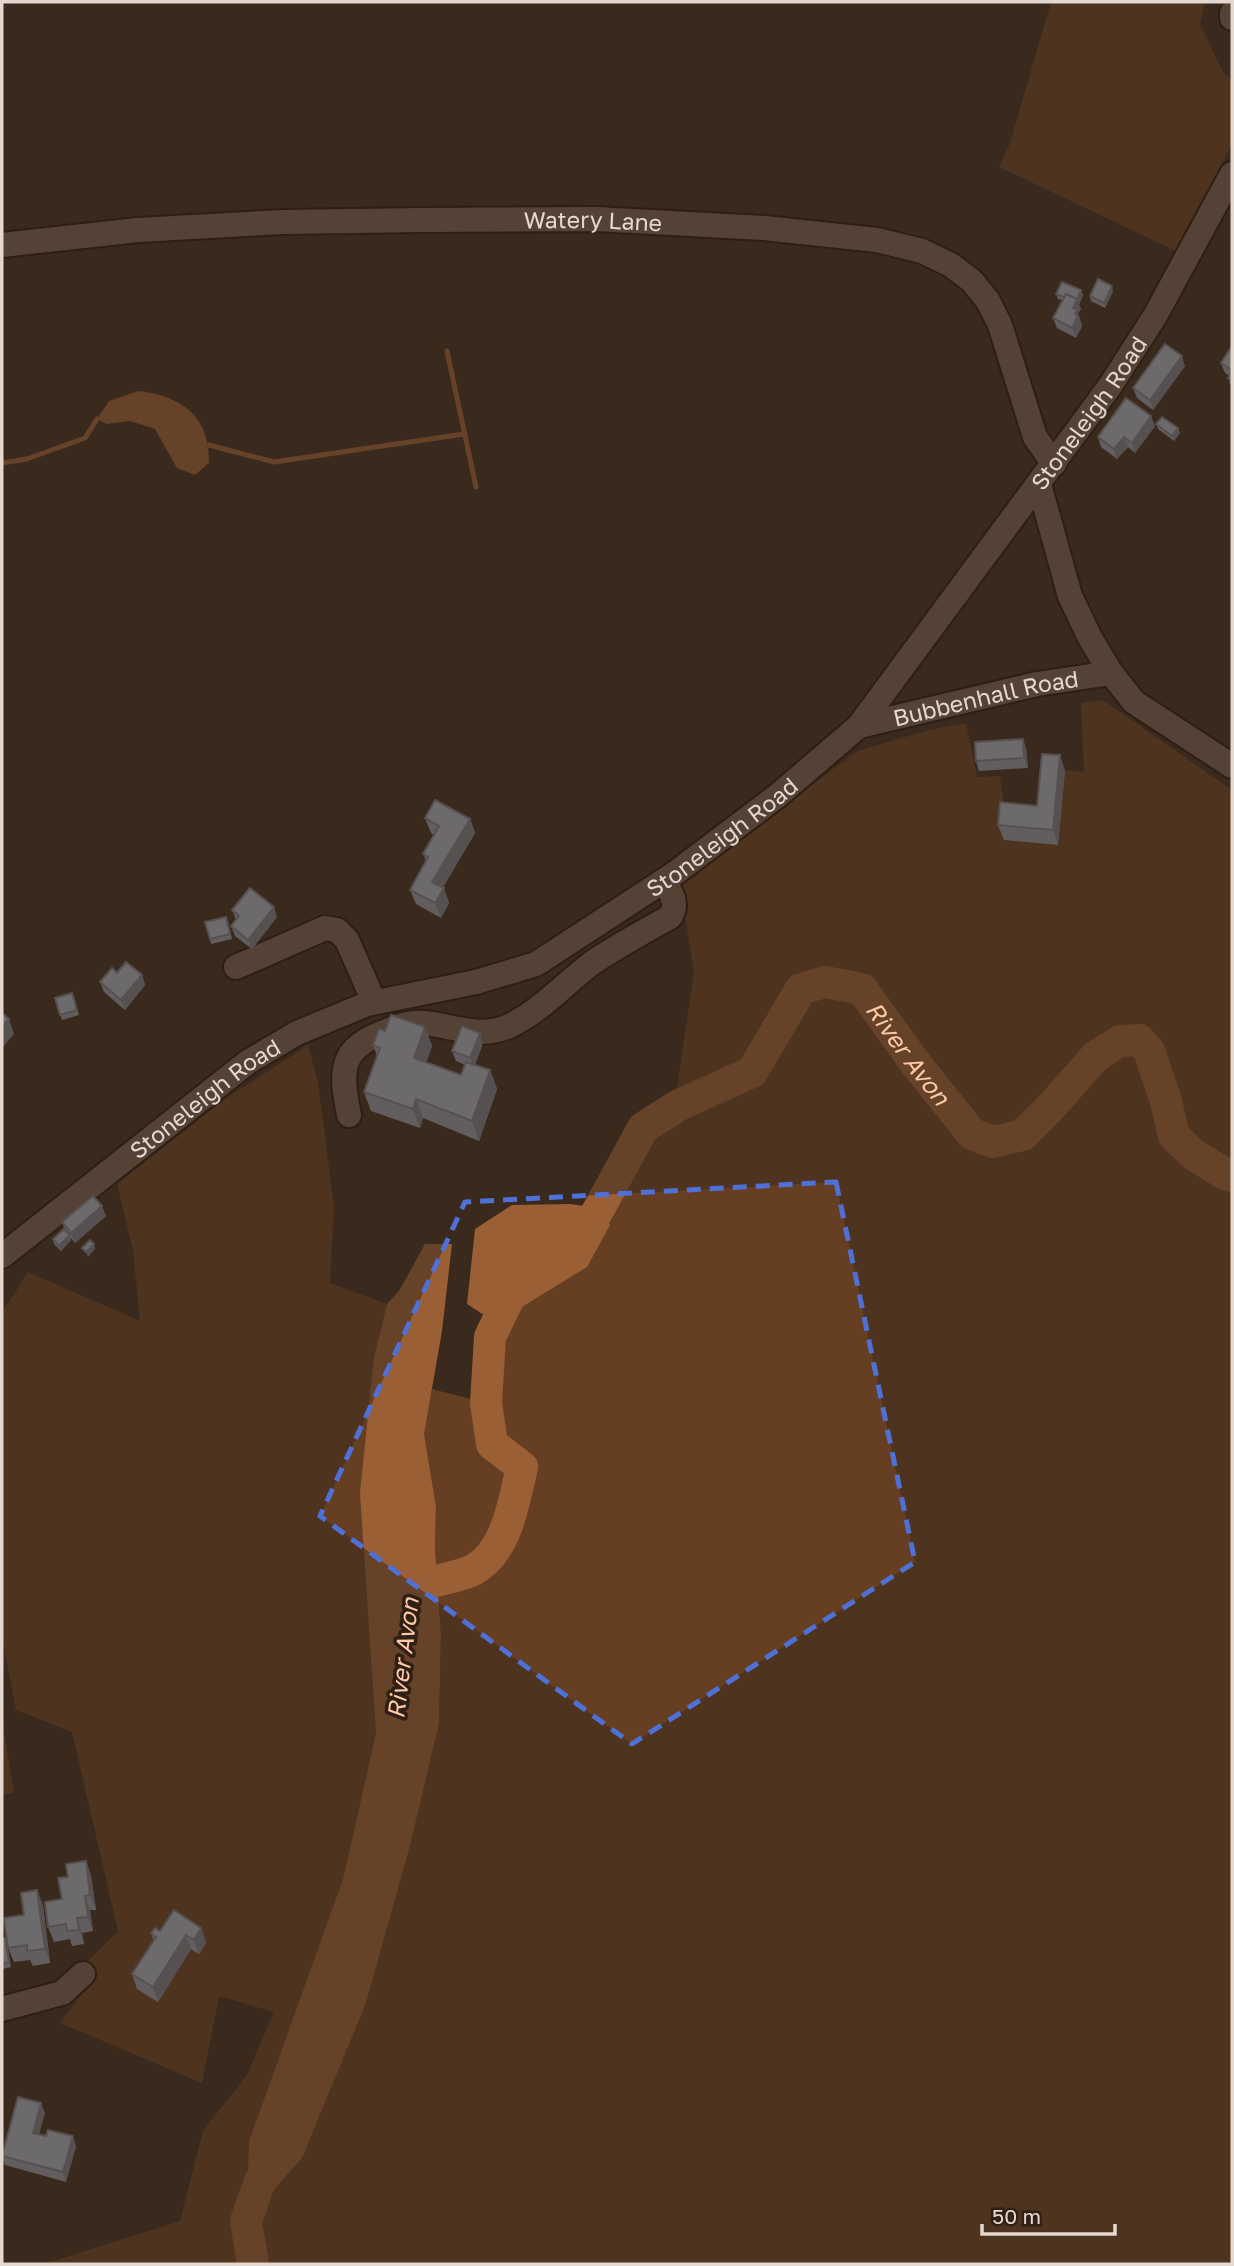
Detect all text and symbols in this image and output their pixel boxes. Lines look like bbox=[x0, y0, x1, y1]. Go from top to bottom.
street label: Watery Lane bbox=[524, 205, 663, 237]
street label: Stoneleigh Road bbox=[1024, 331, 1152, 495]
street label: Bubbenhall Road bbox=[890, 664, 1080, 731]
street label: Stoneleigh Road bbox=[641, 771, 803, 902]
water label: River Avon bbox=[861, 995, 958, 1111]
street label: Stoneleigh Road bbox=[124, 1032, 285, 1164]
water label: River Avon bbox=[380, 1595, 424, 1720]
scale bar bbox=[982, 2192, 1115, 2236]
text: 50 m bbox=[992, 2203, 1041, 2229]

